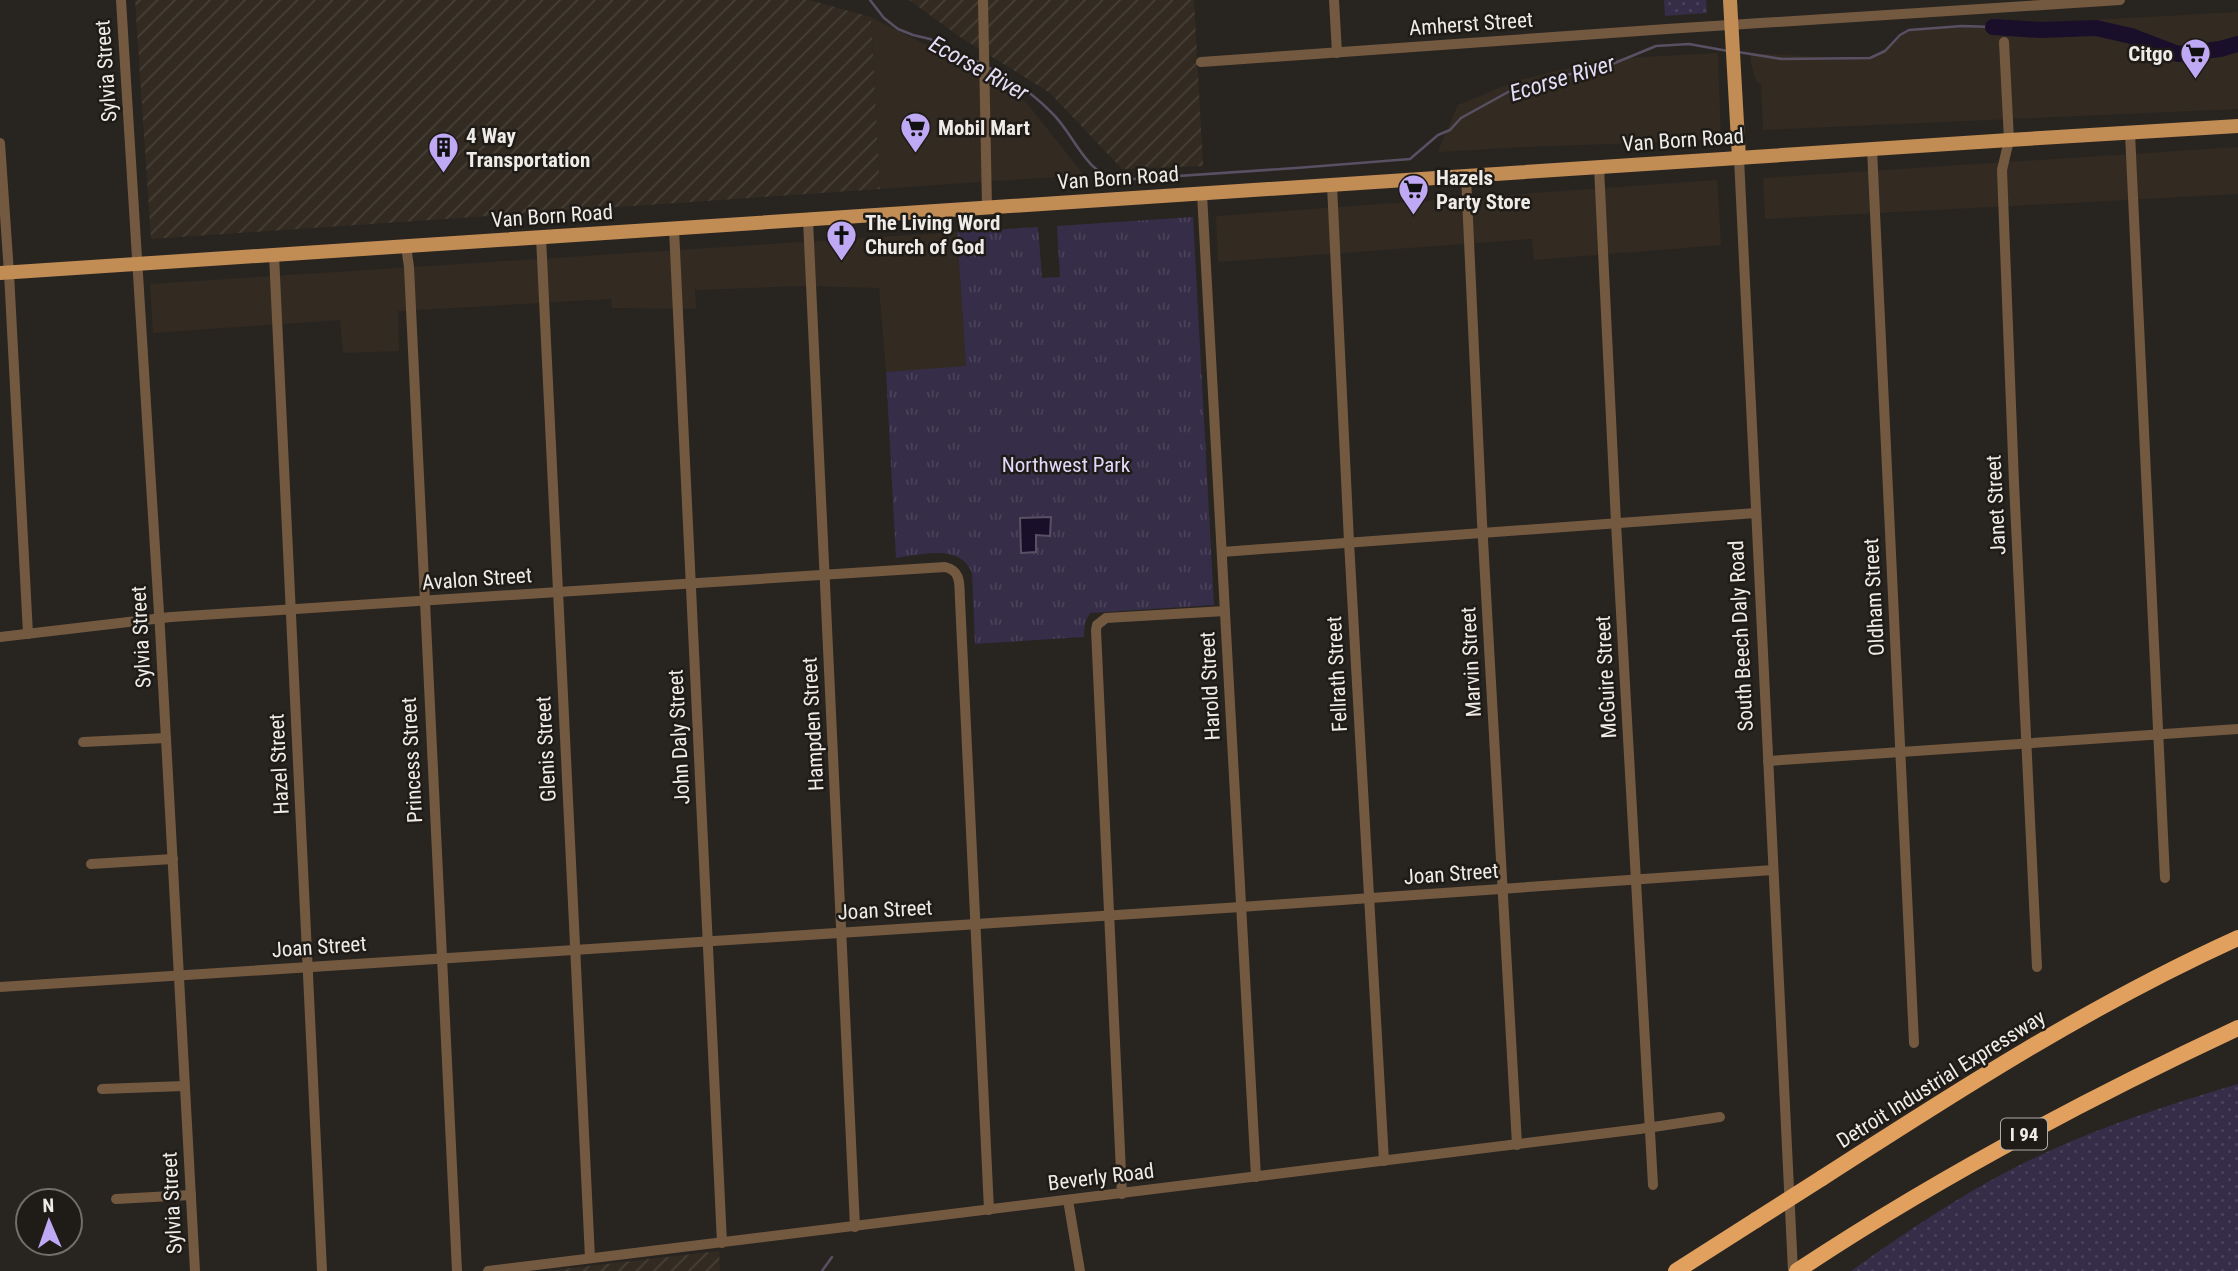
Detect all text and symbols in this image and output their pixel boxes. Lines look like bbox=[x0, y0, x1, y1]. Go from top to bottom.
street label: Amherst Street bbox=[1408, 8, 1534, 40]
street label: Sylvia Street bbox=[90, 19, 122, 123]
water label: Ecorse River bbox=[925, 30, 1034, 107]
supermarket icon: Citgo bbox=[2179, 37, 2213, 81]
place label: Citgo bbox=[2128, 42, 2173, 66]
water label: Ecorse River bbox=[1506, 49, 1619, 107]
supermarket icon: Mobil Mart bbox=[898, 111, 932, 155]
place label: Mobil Mart bbox=[938, 116, 1030, 140]
place label: 4 Way Transportation bbox=[466, 124, 590, 172]
street label: Van Born Road bbox=[1621, 124, 1745, 156]
building icon: 4 Way Transportation bbox=[426, 131, 460, 175]
street label: Van Born Road bbox=[1056, 162, 1180, 194]
place label: Hazels Party Store bbox=[1436, 166, 1531, 214]
supermarket icon: Hazels Party Store bbox=[1396, 173, 1430, 217]
street label: Van Born Road bbox=[490, 200, 614, 232]
place label: The Living Word Church of God bbox=[865, 211, 1000, 259]
church icon: The Living Word Church of God bbox=[825, 218, 859, 262]
park label: Northwest Park bbox=[1002, 453, 1131, 477]
street label: Janet Street bbox=[1981, 454, 2011, 556]
street label: Oldham Street bbox=[1859, 537, 1889, 657]
street label: South Beech Daly Road bbox=[1724, 540, 1758, 732]
street label: Avalon Street bbox=[421, 563, 533, 595]
street label: Sylvia Street bbox=[126, 585, 156, 689]
street label: Marvin Street bbox=[1456, 606, 1486, 718]
street label: McGuire Street bbox=[1591, 615, 1621, 739]
street label: Fellrath Street bbox=[1322, 616, 1352, 732]
street label: Harold Street bbox=[1195, 631, 1225, 741]
street label: Hampden Street bbox=[798, 657, 828, 791]
street label: John Daly Street bbox=[663, 669, 695, 805]
street label: Glenis Street bbox=[531, 696, 561, 802]
street label: Princess Street bbox=[397, 697, 427, 823]
street label: Hazel Street bbox=[264, 713, 294, 815]
street label: Joan Street bbox=[1403, 859, 1499, 889]
street label: Joan Street bbox=[837, 896, 933, 924]
street label: Joan Street bbox=[271, 932, 367, 962]
street label: Detroit Industrial Expressway bbox=[1833, 1005, 2050, 1153]
road number: I 94 bbox=[2001, 1118, 2047, 1150]
street label: Sylvia Street bbox=[157, 1151, 187, 1255]
street label: Beverly Road bbox=[1047, 1159, 1155, 1195]
north arrow bbox=[14, 1187, 84, 1257]
text: N bbox=[42, 1194, 55, 1217]

